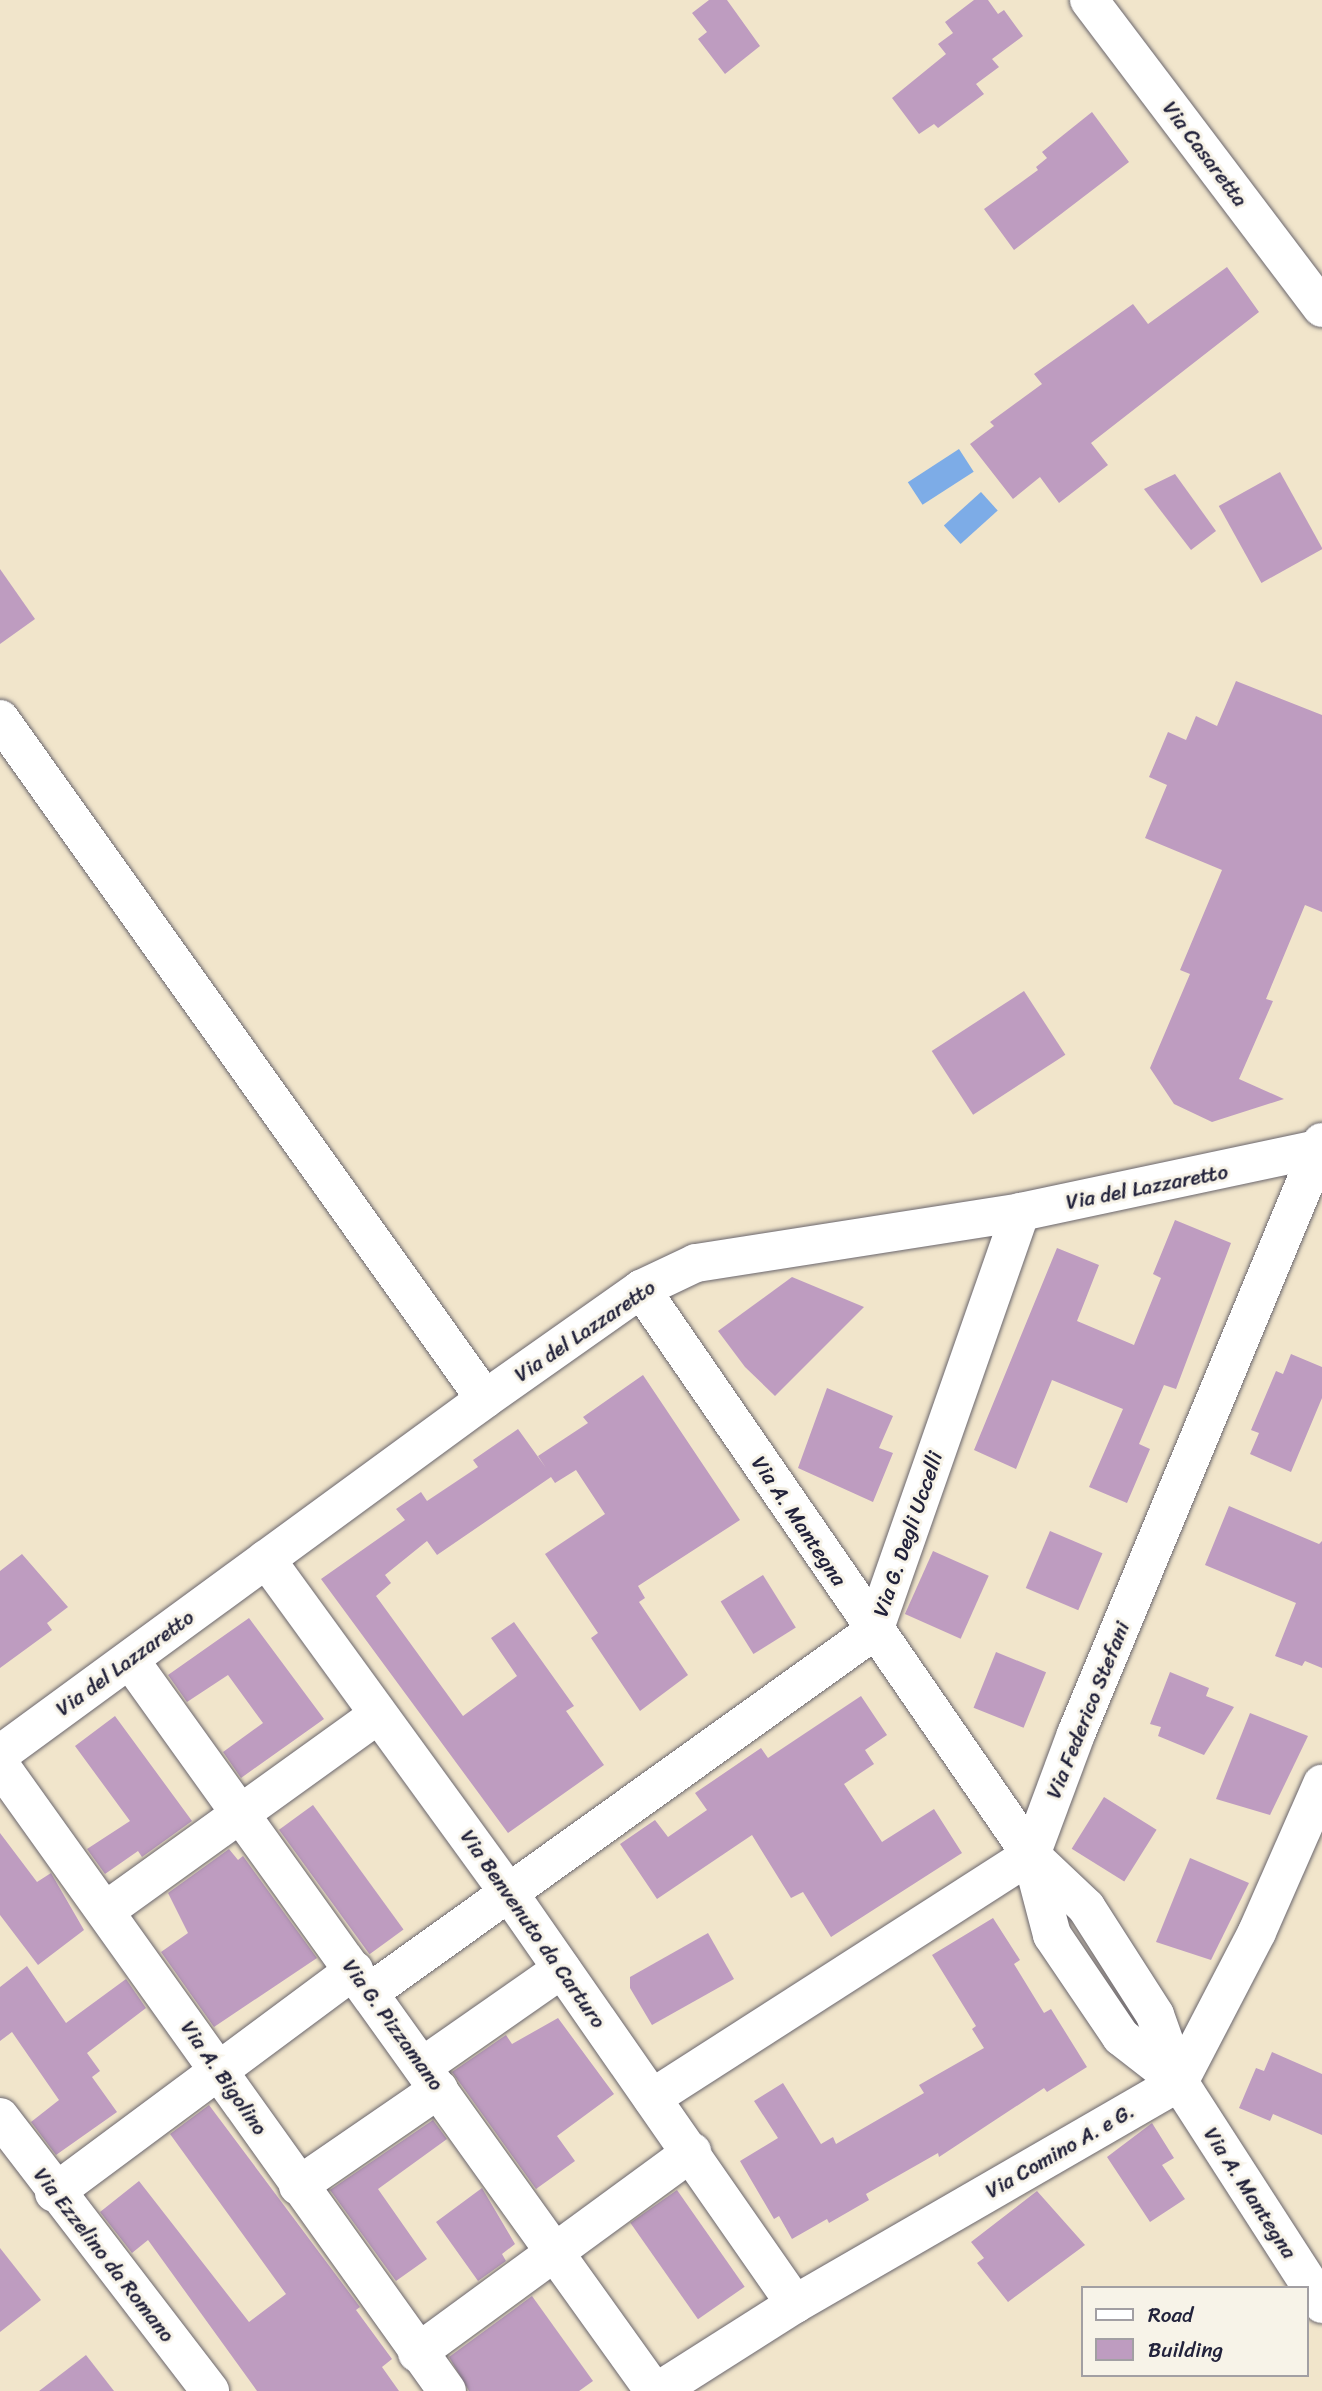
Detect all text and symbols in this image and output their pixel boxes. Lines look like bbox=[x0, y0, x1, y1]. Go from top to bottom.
street label: Via Casaretta bbox=[1157, 97, 1253, 211]
street label: Via del Lazzaretto bbox=[1064, 1159, 1230, 1215]
street label: Via del Lazzaretto bbox=[510, 1274, 660, 1388]
street label: Via G. Degli Uccelli bbox=[868, 1448, 948, 1620]
street label: Via A. Mantegna bbox=[746, 1451, 852, 1591]
street label: Via del Lazzaretto bbox=[51, 1604, 199, 1722]
street label: Via Federico Stefani bbox=[1041, 1617, 1135, 1803]
street label: Via Benvenuto da Carturo bbox=[455, 1825, 611, 2033]
street label: Via G. Pizzamano bbox=[337, 1954, 449, 2096]
street label: Via A. Bigolino bbox=[175, 2016, 273, 2140]
street label: Via Comino A. e G. bbox=[981, 2098, 1139, 2204]
street label: Via A. Mantegna bbox=[1198, 2123, 1302, 2263]
street label: Via Ezzelino da Romano bbox=[28, 2163, 180, 2347]
legend bbox=[1080, 2286, 1308, 2377]
text: Road bbox=[1148, 2296, 1193, 2334]
text: Building bbox=[1148, 2331, 1223, 2369]

